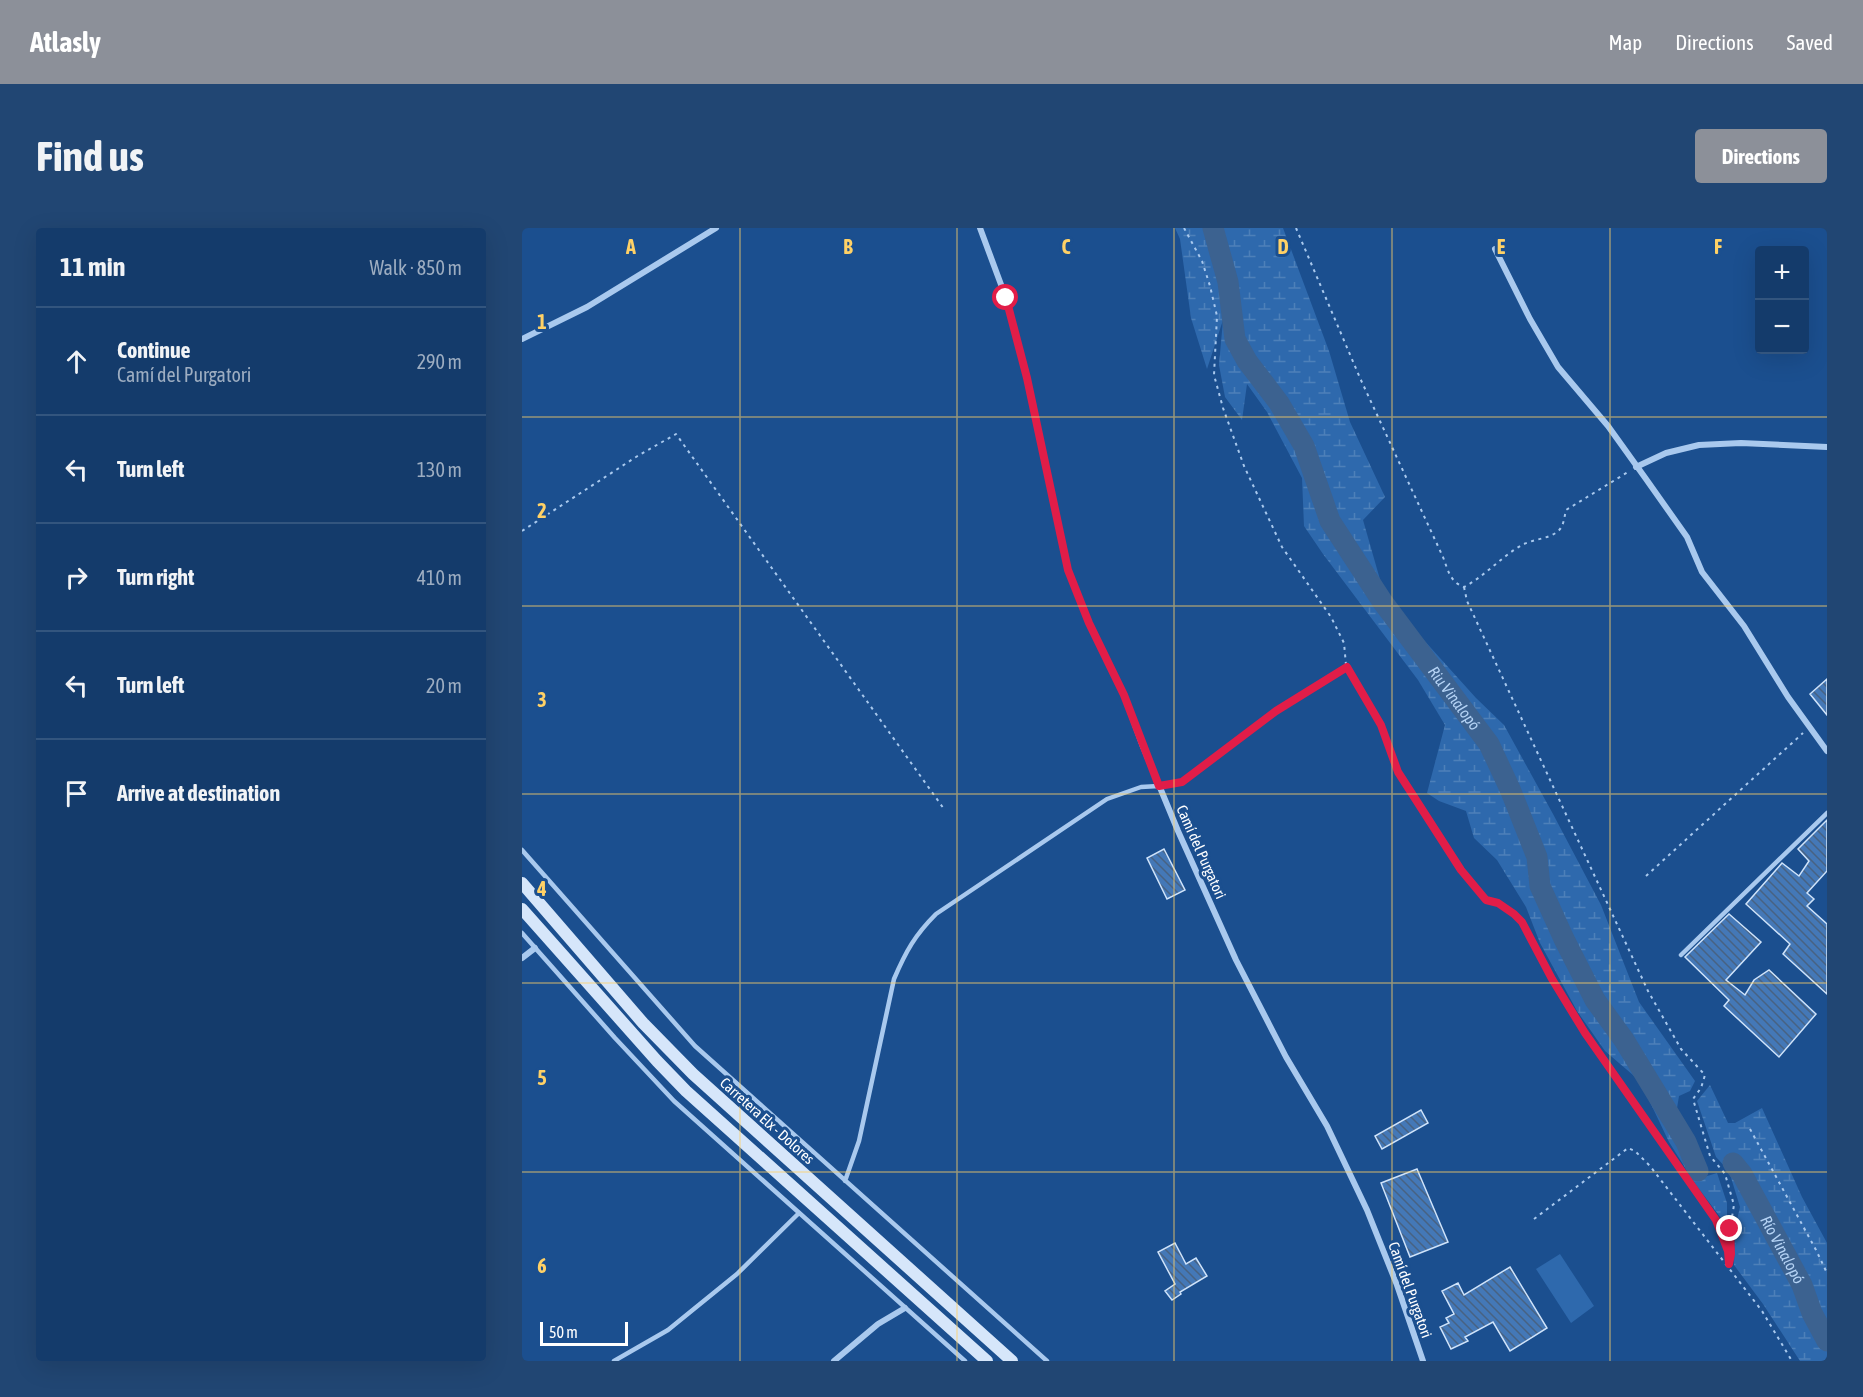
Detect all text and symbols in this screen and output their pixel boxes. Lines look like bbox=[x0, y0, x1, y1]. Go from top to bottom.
text: Atlasly bbox=[30, 26, 101, 58]
text: Map bbox=[1608, 30, 1642, 54]
text: Directions bbox=[1675, 30, 1754, 54]
text: Saved bbox=[1787, 30, 1833, 54]
button: Directions bbox=[1695, 129, 1827, 183]
text: Find us bbox=[36, 132, 144, 180]
text: A bbox=[625, 235, 636, 258]
text: B bbox=[843, 235, 853, 258]
text: C bbox=[1062, 235, 1071, 258]
text: D bbox=[1277, 235, 1289, 258]
text: E bbox=[1497, 235, 1506, 258]
text: F bbox=[1714, 235, 1722, 258]
map controls bbox=[1755, 246, 1809, 354]
button: + bbox=[1755, 246, 1809, 300]
text: 11 min bbox=[60, 252, 125, 282]
text: Walk · 850 m bbox=[370, 256, 462, 279]
route start bbox=[992, 284, 1018, 310]
button: − bbox=[1755, 300, 1809, 354]
text: 1 bbox=[537, 310, 547, 333]
text: Continue bbox=[117, 337, 191, 363]
icon: ahead bbox=[60, 345, 93, 378]
text: 290 m bbox=[417, 350, 462, 373]
text: Camí del Purgatori bbox=[117, 363, 251, 386]
icon: left bbox=[60, 453, 93, 486]
text: Turn left bbox=[117, 456, 184, 482]
text: 130 m bbox=[417, 458, 462, 481]
text: 2 bbox=[537, 499, 547, 522]
icon: right bbox=[60, 561, 93, 594]
text: Turn right bbox=[117, 564, 194, 590]
text: 410 m bbox=[417, 566, 462, 589]
water label: Riu Vinalopó bbox=[1425, 663, 1484, 733]
icon: left bbox=[60, 669, 93, 702]
text: Turn left bbox=[117, 672, 184, 698]
text: 20 m bbox=[426, 674, 462, 697]
text: 3 bbox=[537, 688, 547, 711]
icon: arrive bbox=[60, 777, 93, 810]
text: Arrive at destination bbox=[117, 780, 280, 806]
street label: Camí del Purgatori bbox=[1173, 802, 1230, 901]
text: 4 bbox=[536, 877, 547, 900]
text: 5 bbox=[537, 1066, 547, 1089]
street label: Carretera Elx - Dolores bbox=[717, 1074, 818, 1167]
water label: Río Vinalopó bbox=[1757, 1212, 1809, 1287]
route end bbox=[1716, 1215, 1742, 1241]
street label: Camí del Purgatori bbox=[1385, 1240, 1436, 1340]
text: 6 bbox=[537, 1254, 547, 1277]
scale bar bbox=[540, 1319, 628, 1346]
text: 50 m bbox=[549, 1323, 578, 1341]

